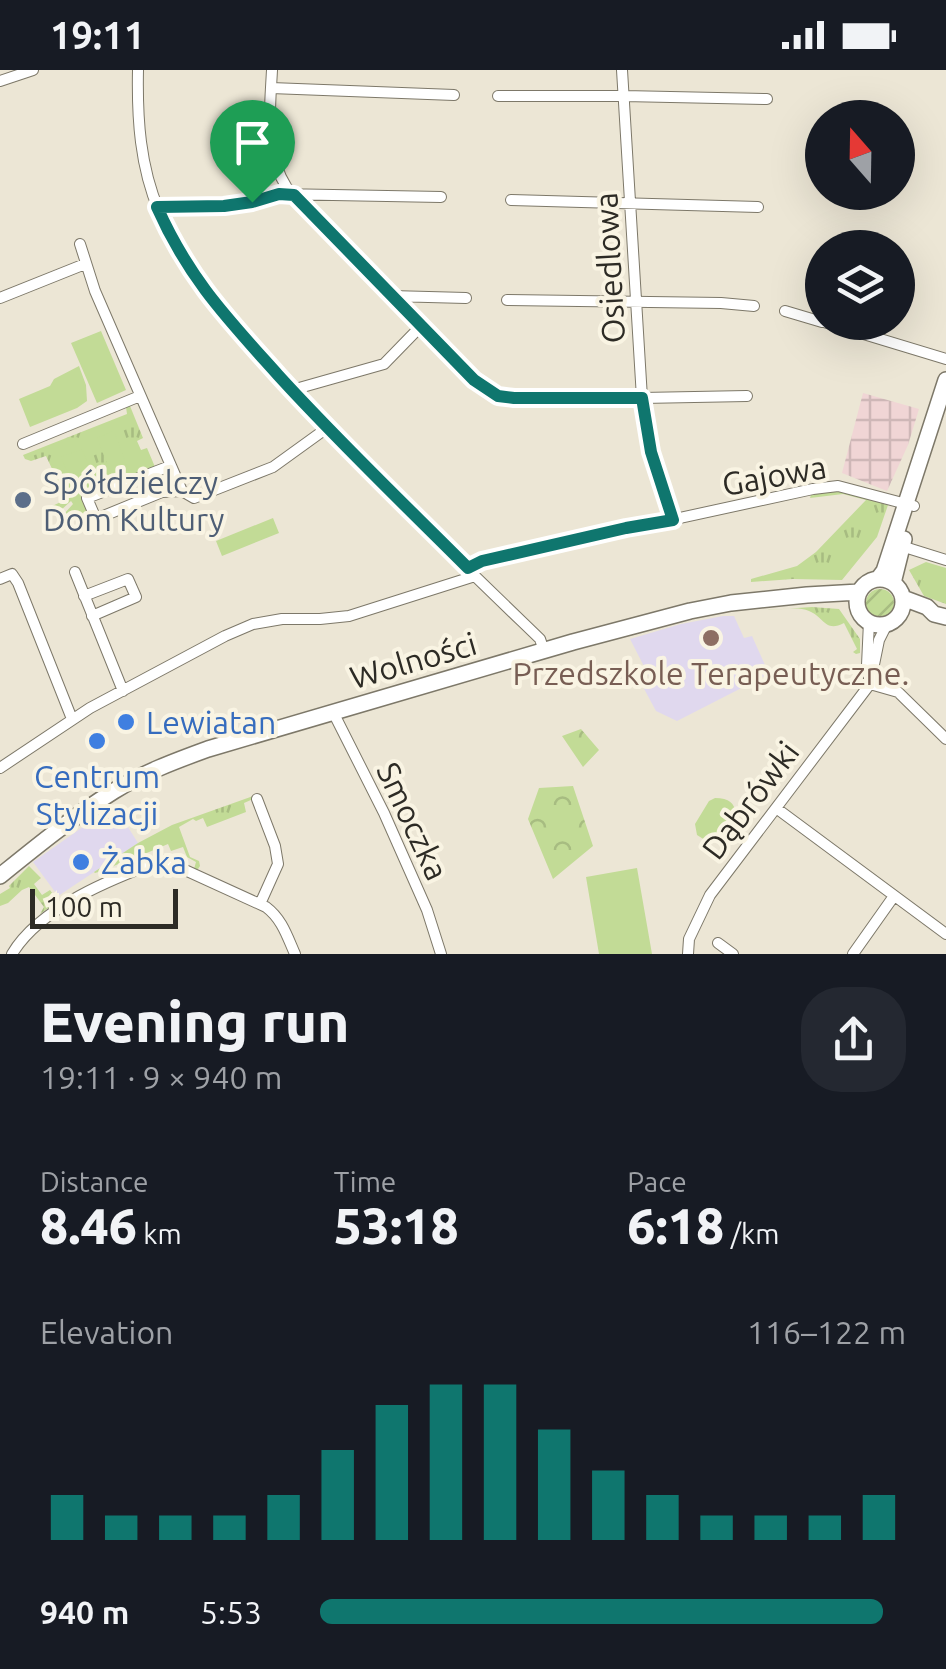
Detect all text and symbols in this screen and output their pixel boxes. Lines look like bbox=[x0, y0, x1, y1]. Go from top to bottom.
text: 19:11 bbox=[50, 14, 145, 56]
pin bbox=[210, 100, 295, 203]
north arrow bbox=[805, 100, 915, 210]
map controls bbox=[805, 100, 915, 340]
icon: arrive bbox=[225, 115, 280, 170]
street label: Osiedlowa bbox=[587, 192, 631, 344]
button: layers bbox=[805, 230, 915, 340]
street label: Gajowa bbox=[719, 448, 829, 502]
place label: Spółdzielczy Dom Kultury bbox=[43, 464, 224, 537]
marker: Spółdzielczy Dom Kultury bbox=[12, 489, 34, 511]
street label: Wolności bbox=[346, 625, 480, 695]
marker: Przedszkole Terapeutyczne. bbox=[700, 627, 722, 649]
place label: Przedszkole Terapeutyczne. bbox=[513, 655, 909, 691]
place label: Lewiatan bbox=[146, 704, 276, 740]
marker: Lewiatan bbox=[115, 711, 137, 733]
marker: Centrum Stylizacji bbox=[86, 730, 108, 752]
street label: Dąbrówki bbox=[694, 734, 806, 866]
street label: Smoczka bbox=[370, 757, 456, 885]
place label: Centrum Stylizacji bbox=[34, 758, 160, 831]
place label: Żabka bbox=[101, 844, 187, 880]
marker: Żabka bbox=[70, 851, 92, 873]
scale bar bbox=[30, 884, 178, 928]
text: 100 m bbox=[45, 891, 123, 922]
button: share bbox=[801, 987, 906, 1092]
text: Evening run bbox=[40, 991, 350, 1052]
text: 19:11 · 9 × 940 m bbox=[40, 1059, 282, 1095]
text: Distance bbox=[40, 1166, 148, 1197]
text: Time bbox=[334, 1166, 396, 1197]
text: Pace bbox=[627, 1166, 687, 1197]
text: 8.46 bbox=[40, 1197, 137, 1253]
text: 53:18 bbox=[334, 1197, 459, 1253]
text: 6:18 bbox=[627, 1197, 724, 1253]
text: km bbox=[137, 1218, 182, 1249]
text: /km bbox=[724, 1218, 779, 1249]
text: Elevation bbox=[40, 1314, 173, 1350]
text: 116–122 m bbox=[747, 1314, 906, 1350]
text: 940 m bbox=[40, 1594, 129, 1630]
text: 5:53 bbox=[200, 1594, 262, 1630]

